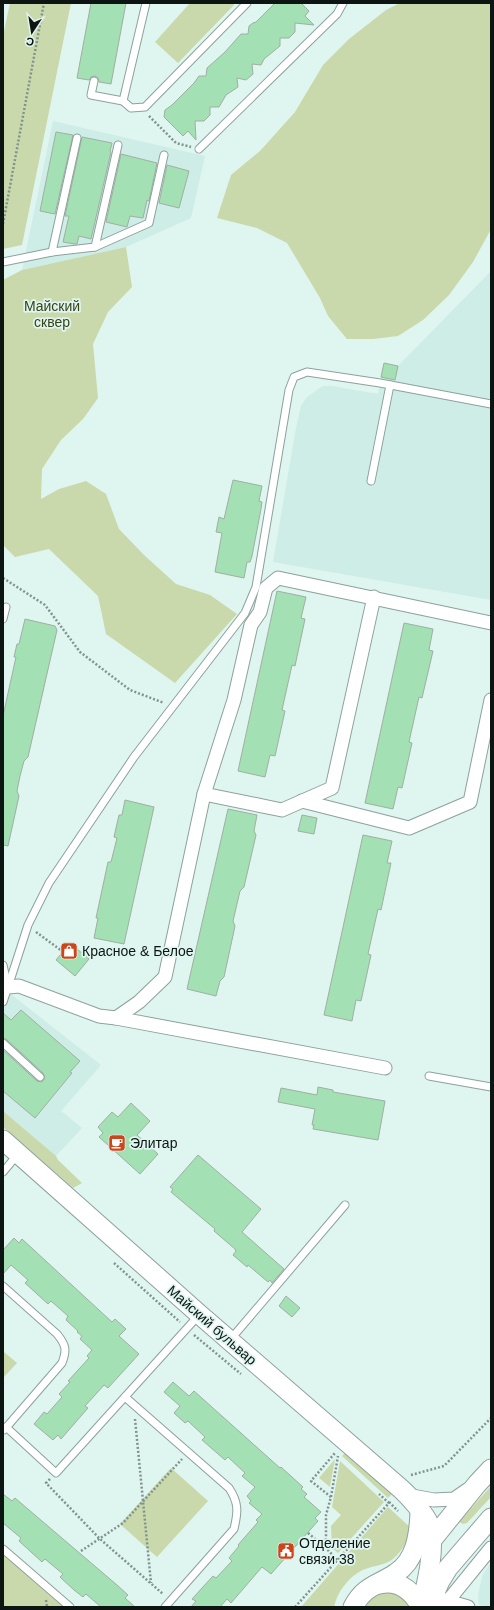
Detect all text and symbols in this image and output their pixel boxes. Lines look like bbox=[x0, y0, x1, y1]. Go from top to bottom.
north arrow bbox=[12, 12, 52, 52]
text: С bbox=[25, 35, 35, 48]
park label: Майский сквер bbox=[24, 298, 80, 330]
shop icon: Красное & Белое bbox=[59, 941, 79, 961]
place label: Красное & Белое bbox=[82, 943, 194, 959]
cafe icon: Элитар bbox=[107, 1133, 127, 1153]
place label: Элитар bbox=[130, 1135, 178, 1151]
street label: Майский бульвар bbox=[164, 1282, 260, 1368]
place label: Отделение связи 38 bbox=[299, 1535, 371, 1567]
public building icon: Отделение связи 38 bbox=[276, 1541, 296, 1561]

